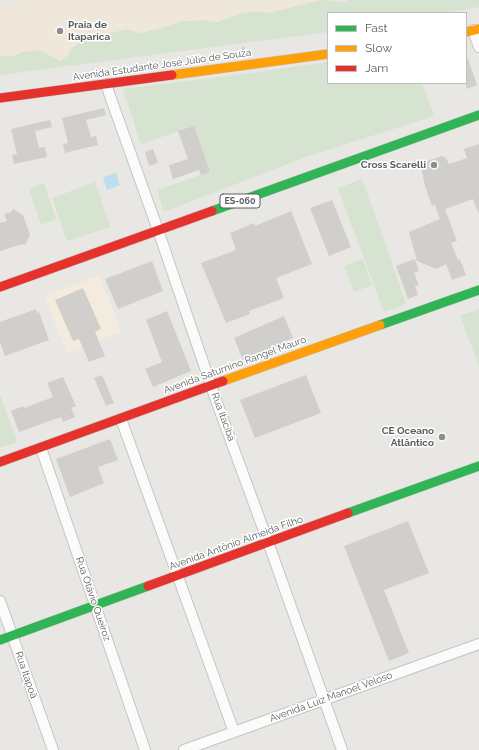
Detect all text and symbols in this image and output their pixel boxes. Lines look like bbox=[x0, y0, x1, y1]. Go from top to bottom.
legend bbox=[327, 12, 467, 84]
place label: Praia de Itaparica bbox=[68, 19, 110, 42]
text: Fast bbox=[365, 21, 388, 35]
marker: Praia de Itaparica bbox=[55, 26, 65, 36]
text: Slow bbox=[365, 41, 392, 55]
street label: Avenida Estudante José Júlio de Souza bbox=[72, 47, 252, 83]
text: Jam bbox=[365, 61, 388, 75]
place label: Cross Scarelli bbox=[361, 159, 426, 171]
marker: Cross Scarelli bbox=[429, 160, 439, 170]
road number: ES-060 bbox=[220, 194, 260, 208]
street label: Avenida Saturnino Rangel Mauro bbox=[162, 334, 308, 396]
street label: Rua Itacibá bbox=[209, 391, 237, 443]
place label: CE Oceano Atlântico bbox=[382, 425, 434, 448]
marker: CE Oceano Atlântico bbox=[437, 432, 447, 442]
street label: Avenida Antônio Almeida Filho bbox=[167, 513, 305, 573]
street label: Rua Otávio Queiroz bbox=[73, 555, 113, 643]
street label: Rua Itapoã bbox=[12, 650, 40, 700]
street label: Avenida Luiz Manoel Veloso bbox=[268, 669, 394, 725]

